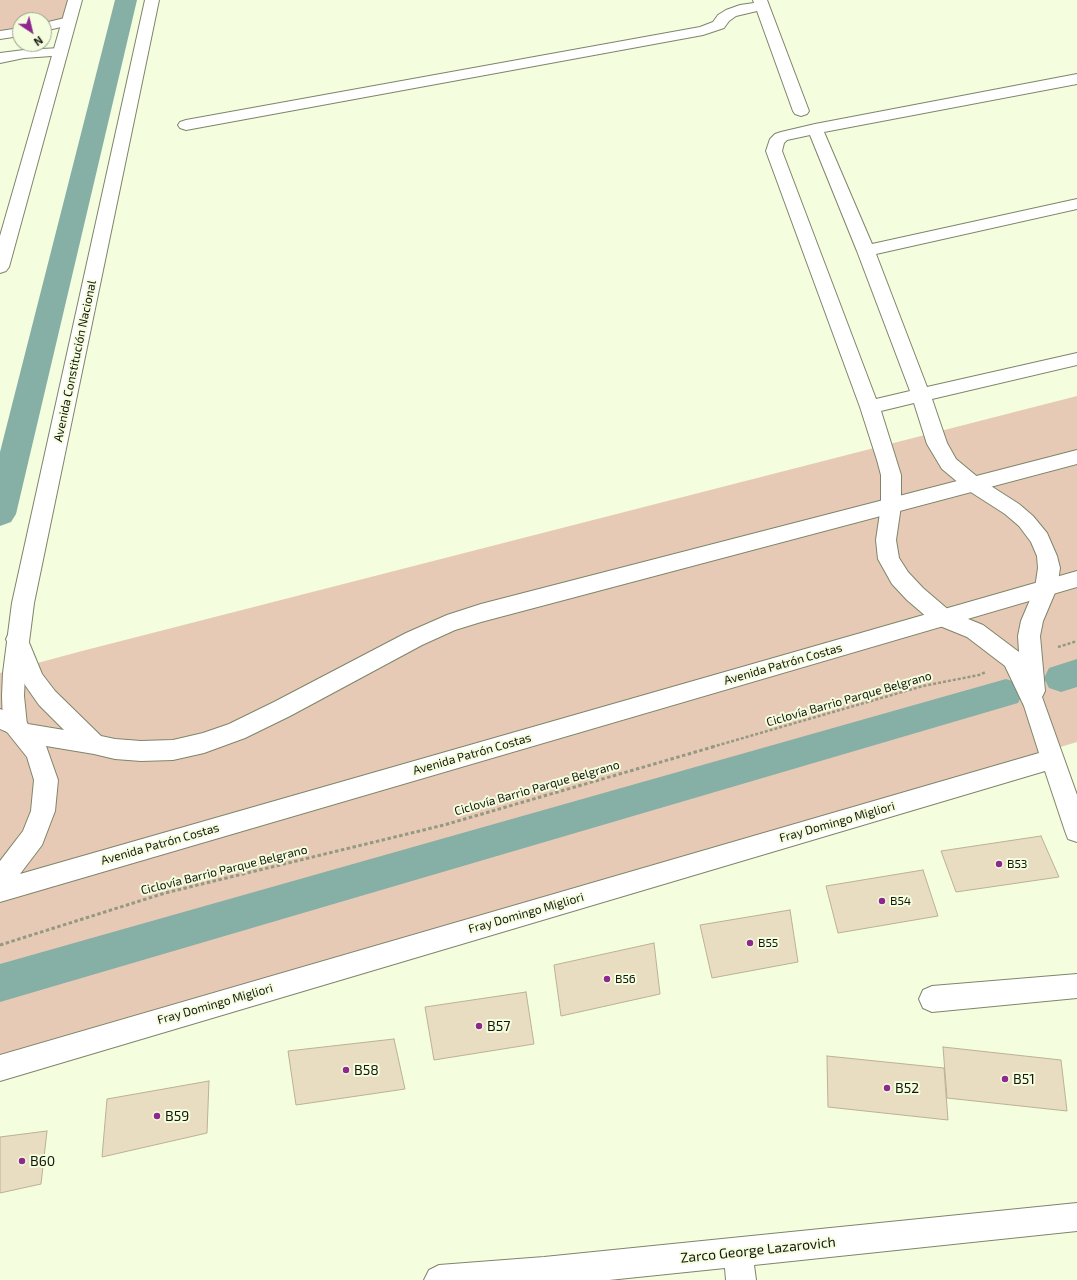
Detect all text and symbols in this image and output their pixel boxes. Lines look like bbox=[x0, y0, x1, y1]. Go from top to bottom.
north arrow bbox=[12, 12, 52, 52]
text: N bbox=[32, 34, 46, 49]
street label: Avenida Constitución Nacional bbox=[51, 279, 99, 443]
street label: Avenida Patrón Costas bbox=[722, 640, 844, 688]
street label: Ciclovía Barrio Parque Belgrano bbox=[765, 668, 933, 730]
street label: Avenida Patrón Costas bbox=[411, 730, 533, 778]
street label: Ciclovía Barrio Parque Belgrano bbox=[453, 757, 621, 819]
street label: Fray Domingo Migliori bbox=[778, 799, 896, 845]
street label: Avenida Patrón Costas bbox=[99, 820, 221, 868]
street label: Ciclovía Barrio Parque Belgrano bbox=[139, 842, 309, 898]
place label: B53 bbox=[1007, 857, 1028, 871]
marker: B53 bbox=[994, 859, 1004, 869]
street label: Fray Domingo Migliori bbox=[467, 890, 585, 936]
place label: B54 bbox=[890, 894, 911, 908]
marker: B54 bbox=[877, 896, 887, 906]
place label: B55 bbox=[758, 936, 778, 950]
marker: B55 bbox=[745, 938, 755, 948]
place label: B56 bbox=[615, 972, 636, 986]
marker: B56 bbox=[602, 974, 612, 984]
street label: Fray Domingo Migliori bbox=[156, 981, 274, 1027]
place label: B57 bbox=[487, 1018, 510, 1034]
marker: B57 bbox=[474, 1021, 484, 1031]
place label: B58 bbox=[354, 1062, 379, 1078]
marker: B58 bbox=[341, 1065, 351, 1075]
place label: B51 bbox=[1013, 1071, 1035, 1087]
marker: B51 bbox=[1000, 1074, 1010, 1084]
place label: B52 bbox=[895, 1080, 919, 1096]
marker: B52 bbox=[882, 1083, 892, 1093]
place label: B59 bbox=[165, 1108, 189, 1124]
marker: B59 bbox=[152, 1111, 162, 1121]
place label: B60 bbox=[30, 1153, 55, 1169]
marker: B60 bbox=[17, 1156, 27, 1166]
street label: Zarco George Lazarovich bbox=[680, 1233, 836, 1267]

